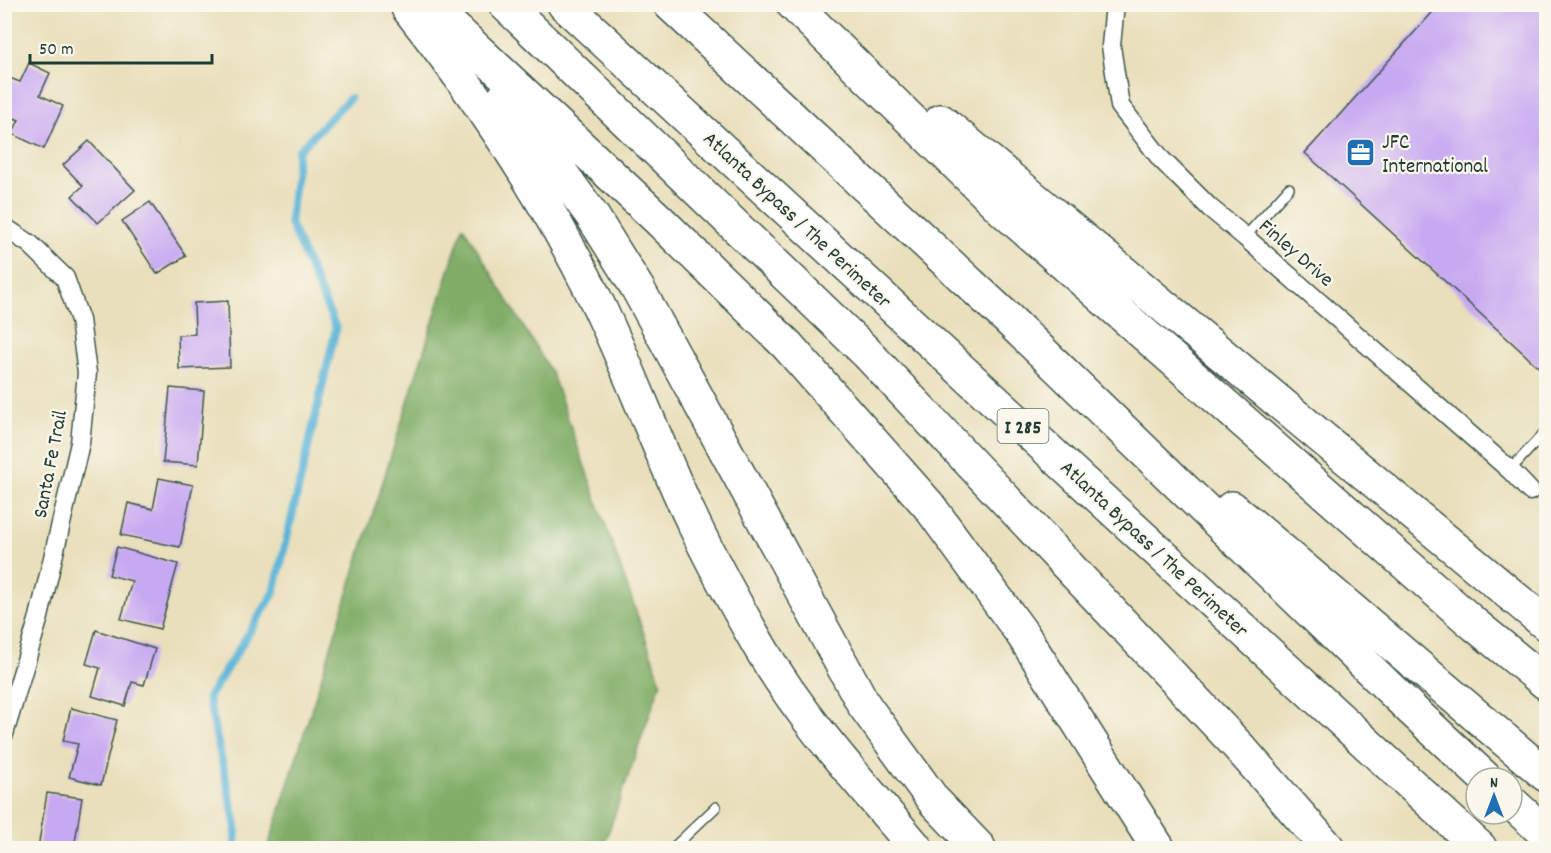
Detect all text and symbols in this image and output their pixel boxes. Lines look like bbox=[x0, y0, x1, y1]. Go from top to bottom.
scale bar bbox=[30, 27, 212, 65]
text: 50 m bbox=[39, 38, 74, 63]
street label: Atlanta Bypass / The Perimeter bbox=[695, 126, 897, 317]
place label: JFC International bbox=[1382, 129, 1488, 183]
office icon: JFC International bbox=[1345, 137, 1377, 169]
street label: Finley Drive bbox=[1251, 213, 1339, 295]
street label: Santa Fe Trail bbox=[27, 408, 77, 521]
road number: I 285 bbox=[998, 409, 1048, 443]
street label: Atlanta Bypass / The Perimeter bbox=[1052, 455, 1254, 646]
north arrow bbox=[1464, 766, 1524, 826]
text: N bbox=[1490, 772, 1498, 795]

